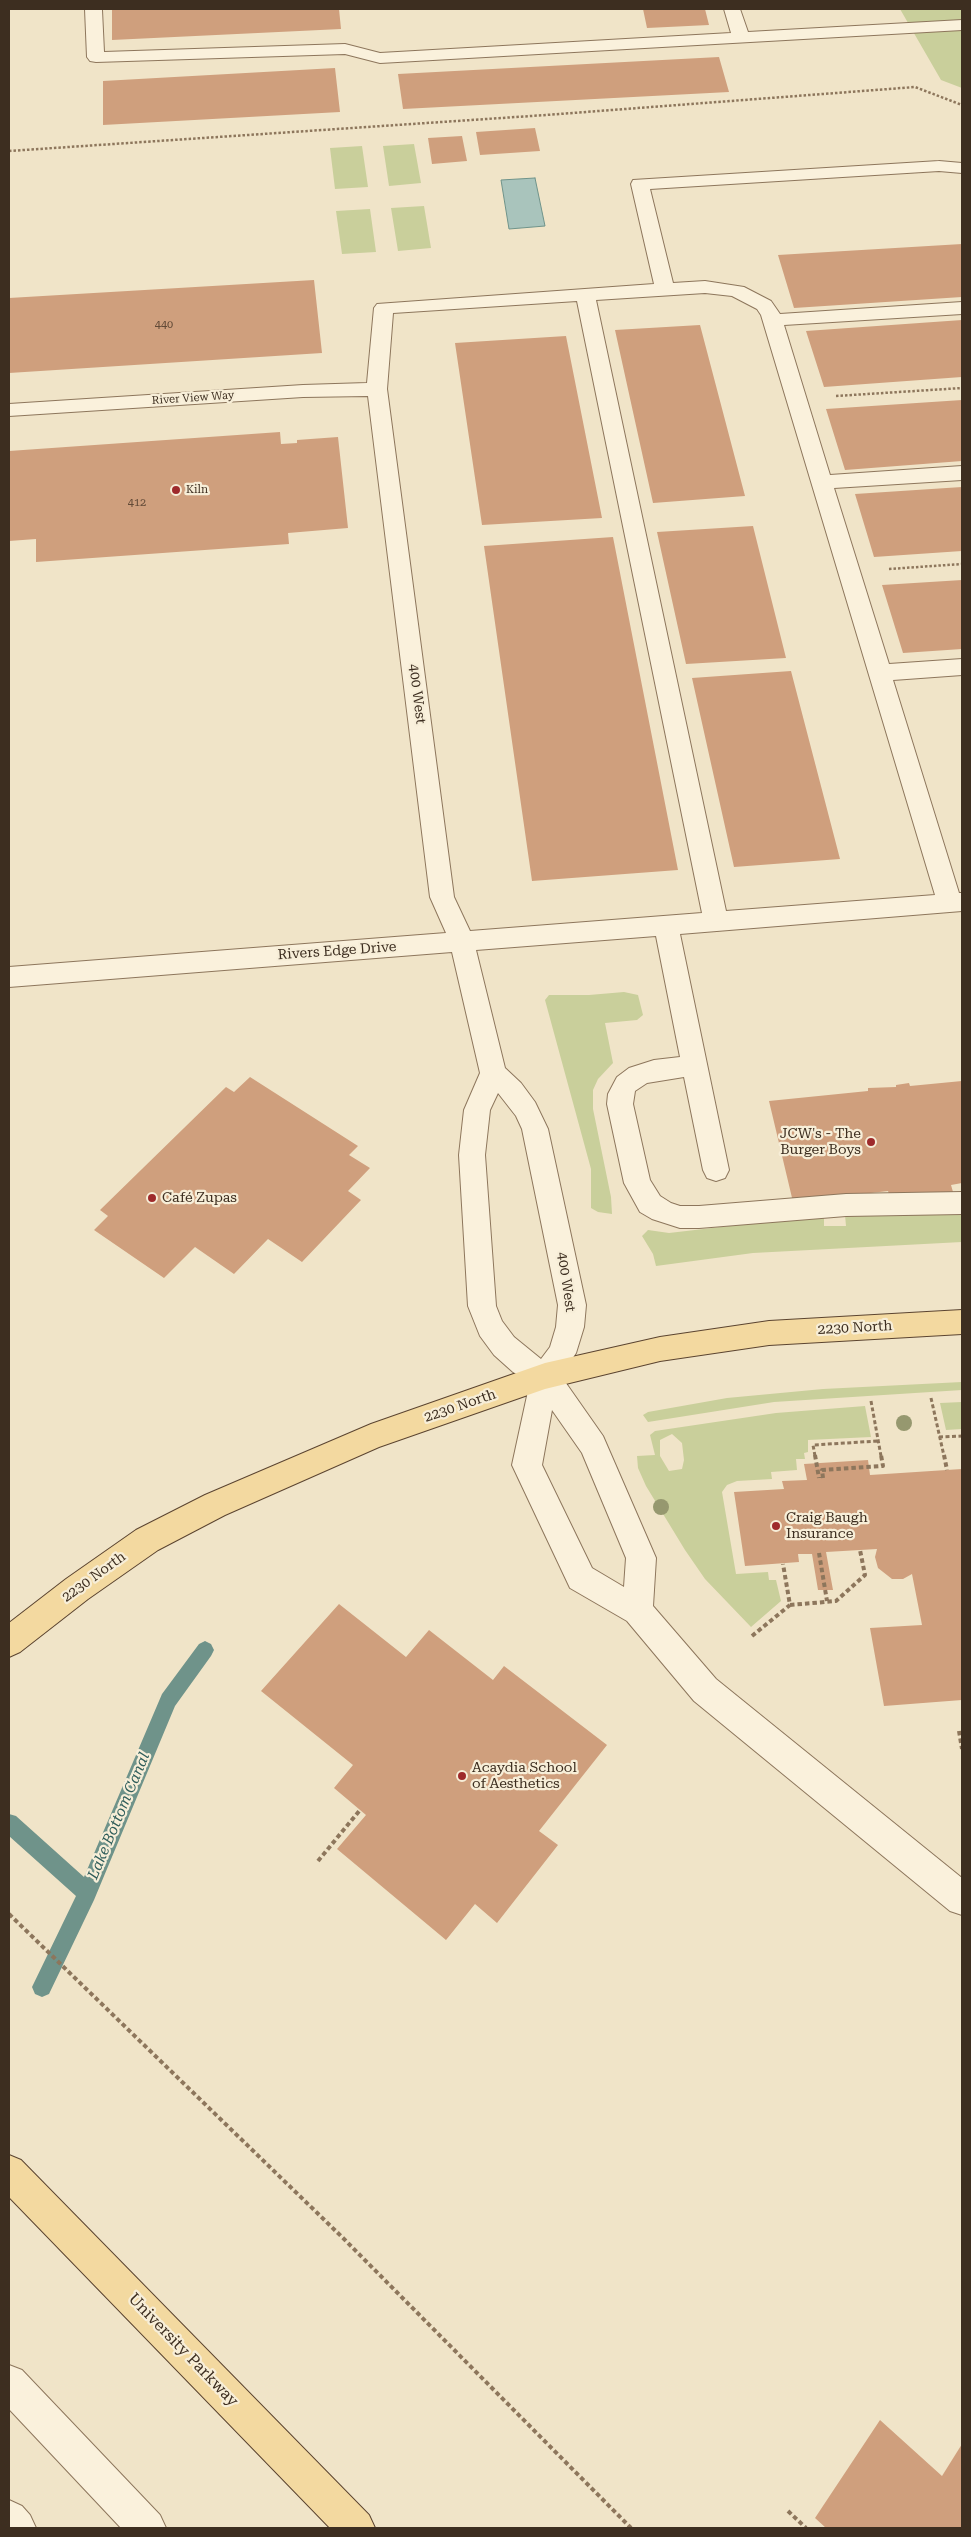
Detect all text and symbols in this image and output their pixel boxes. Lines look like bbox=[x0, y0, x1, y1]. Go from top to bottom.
house number: 440 bbox=[155, 318, 173, 332]
street label: River View Way bbox=[151, 389, 235, 407]
place label: Kiln bbox=[186, 483, 208, 497]
marker: Kiln bbox=[170, 484, 182, 496]
house number: 412 bbox=[128, 496, 146, 510]
street label: 400 West bbox=[405, 663, 429, 725]
street label: Rivers Edge Drive bbox=[277, 938, 397, 964]
place label: JCW's - The Burger Boys bbox=[780, 1126, 861, 1158]
marker: JCW's - The Burger Boys bbox=[865, 1136, 877, 1148]
place label: Café Zupas bbox=[162, 1190, 237, 1206]
marker: Café Zupas bbox=[146, 1192, 158, 1204]
street label: 400 West bbox=[553, 1251, 579, 1313]
street label: 2230 North bbox=[817, 1318, 893, 1338]
street label: 2230 North bbox=[422, 1386, 498, 1426]
place label: Craig Baugh Insurance bbox=[786, 1510, 868, 1542]
marker: Craig Baugh Insurance bbox=[770, 1520, 782, 1532]
street label: 2230 North bbox=[59, 1548, 129, 1606]
water label: Lake Bottom Canal bbox=[84, 1750, 154, 1882]
place label: Acaydia School of Aesthetics bbox=[472, 1760, 577, 1792]
marker: Acaydia School of Aesthetics bbox=[456, 1770, 468, 1782]
street label: University Parkway bbox=[124, 2289, 242, 2411]

